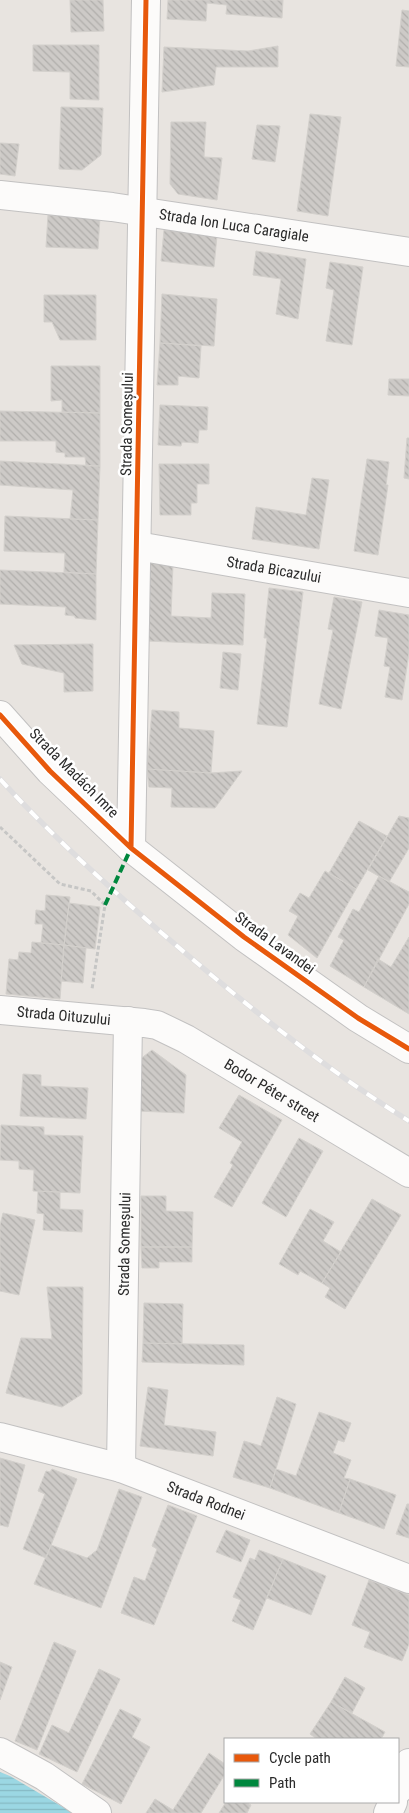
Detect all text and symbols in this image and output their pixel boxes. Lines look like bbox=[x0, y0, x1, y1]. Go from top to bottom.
street label: Strada Ion Luca Caragiale bbox=[158, 205, 310, 246]
street label: Strada Someșului bbox=[117, 372, 137, 476]
street label: Strada Bicazului bbox=[225, 553, 323, 587]
street label: Strada Madách Imre bbox=[26, 725, 122, 821]
street label: Strada Lavandei bbox=[231, 908, 319, 978]
street label: Strada Oituzului bbox=[16, 1003, 111, 1029]
street label: Bodor Péter street bbox=[221, 1055, 323, 1126]
street label: Strada Someșului bbox=[115, 1192, 134, 1296]
street label: Strada Rodnei bbox=[164, 1478, 248, 1524]
legend bbox=[224, 1738, 399, 1803]
text: Cycle path bbox=[269, 1749, 331, 1767]
text: Path bbox=[269, 1774, 296, 1792]

